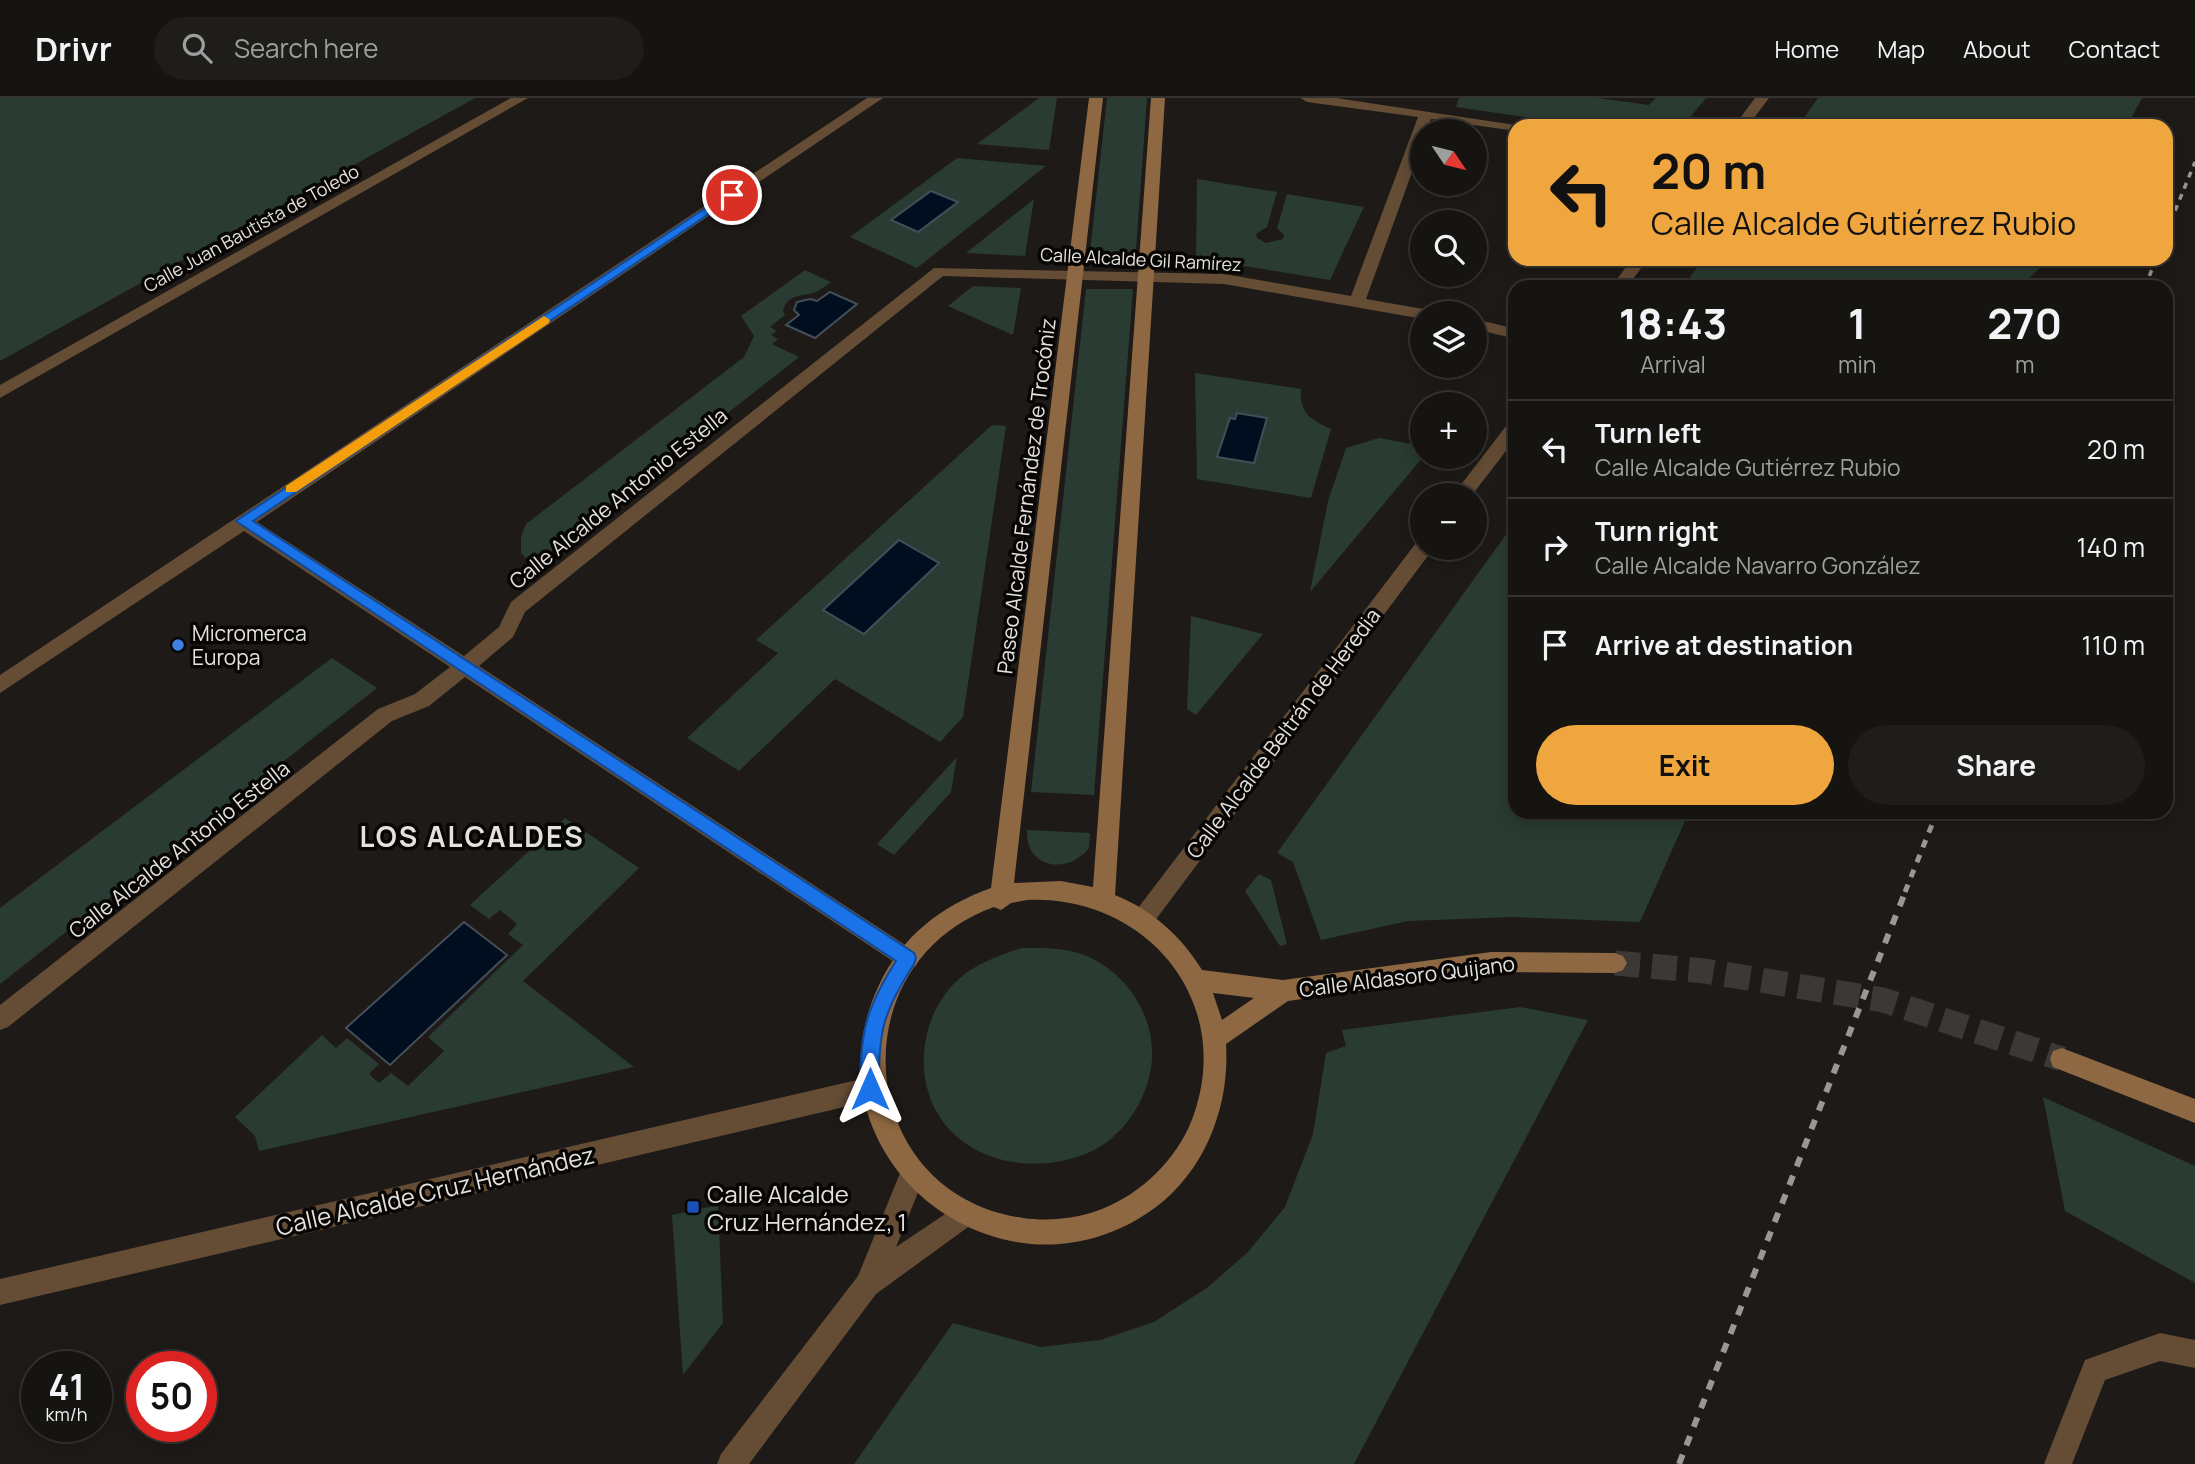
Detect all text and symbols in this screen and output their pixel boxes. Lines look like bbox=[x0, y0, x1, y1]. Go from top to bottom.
search box bbox=[154, 17, 644, 80]
text: Drivr bbox=[35, 26, 112, 71]
icon: search bbox=[178, 29, 216, 67]
text: Search here bbox=[234, 30, 378, 66]
text: Home bbox=[1774, 32, 1839, 65]
text: Map bbox=[1877, 32, 1925, 65]
text: About bbox=[1963, 32, 2031, 65]
text: Contact bbox=[2069, 32, 2160, 65]
north arrow bbox=[1410, 119, 1488, 196]
map controls bbox=[1410, 119, 1487, 560]
text: 20 m bbox=[1651, 137, 1766, 204]
icon: left bbox=[1536, 147, 1627, 238]
street label: Calle Juan Bautista de Toledo bbox=[139, 159, 363, 297]
pin bbox=[702, 165, 762, 225]
icon: arrive bbox=[713, 176, 751, 214]
text: Calle Alcalde Gutiérrez Rubio bbox=[1651, 201, 2076, 245]
button: search bbox=[1410, 210, 1487, 287]
street label: Calle Alcalde Gil Ramírez bbox=[1040, 242, 1242, 276]
text: 18:43 bbox=[1619, 294, 1727, 352]
text: 1 bbox=[1848, 294, 1866, 352]
text: 270 bbox=[1987, 294, 2062, 352]
button: layers bbox=[1410, 301, 1487, 378]
street label: Paseo Alcalde Fernández de Trocóniz bbox=[990, 317, 1062, 675]
text: Arrival bbox=[1640, 348, 1706, 380]
text: min bbox=[1838, 348, 1876, 380]
text: m bbox=[2015, 348, 2034, 380]
button: + bbox=[1410, 392, 1487, 469]
street label: Calle Alcalde Antonio Estella bbox=[503, 401, 733, 595]
text: Turn left bbox=[1595, 415, 1702, 451]
icon: left bbox=[1536, 430, 1574, 468]
text: 20 m bbox=[2087, 431, 2145, 467]
text: Calle Alcalde Gutiérrez Rubio bbox=[1595, 451, 1901, 483]
button: − bbox=[1410, 483, 1487, 560]
text: Turn right bbox=[1595, 513, 1719, 549]
icon: right bbox=[1536, 528, 1574, 566]
text: 140 m bbox=[2076, 529, 2145, 565]
text: Calle Alcalde Navarro González bbox=[1595, 549, 1921, 581]
street label: Calle Alcalde Beltrán de Heredia bbox=[1180, 602, 1386, 864]
place label: Micromerca Europa bbox=[192, 619, 307, 671]
icon: arrive bbox=[1536, 626, 1574, 664]
text: Arrive at destination bbox=[1595, 627, 1853, 663]
text: 110 m bbox=[2082, 627, 2145, 663]
marker: Micromerca Europa bbox=[170, 637, 186, 653]
button: Exit bbox=[1536, 725, 1834, 805]
button: Share bbox=[1848, 725, 2145, 805]
street label: Calle Alcalde Antonio Estella bbox=[63, 754, 295, 944]
district label: LOS ALCALDES bbox=[359, 817, 585, 855]
street label: Calle Aldasoro Quijano bbox=[1298, 949, 1516, 1003]
position arrow bbox=[833, 1052, 907, 1126]
street label: Calle Alcalde Cruz Hernández bbox=[272, 1137, 598, 1243]
place label: Calle Alcalde Cruz Hernández, 1 bbox=[707, 1177, 907, 1238]
marker: Calle Alcalde Cruz Hernández, 1 bbox=[685, 1199, 701, 1215]
speed limit sign: 50 bbox=[126, 1351, 217, 1442]
text: 41 bbox=[48, 1363, 85, 1411]
text: km/h bbox=[46, 1402, 87, 1426]

